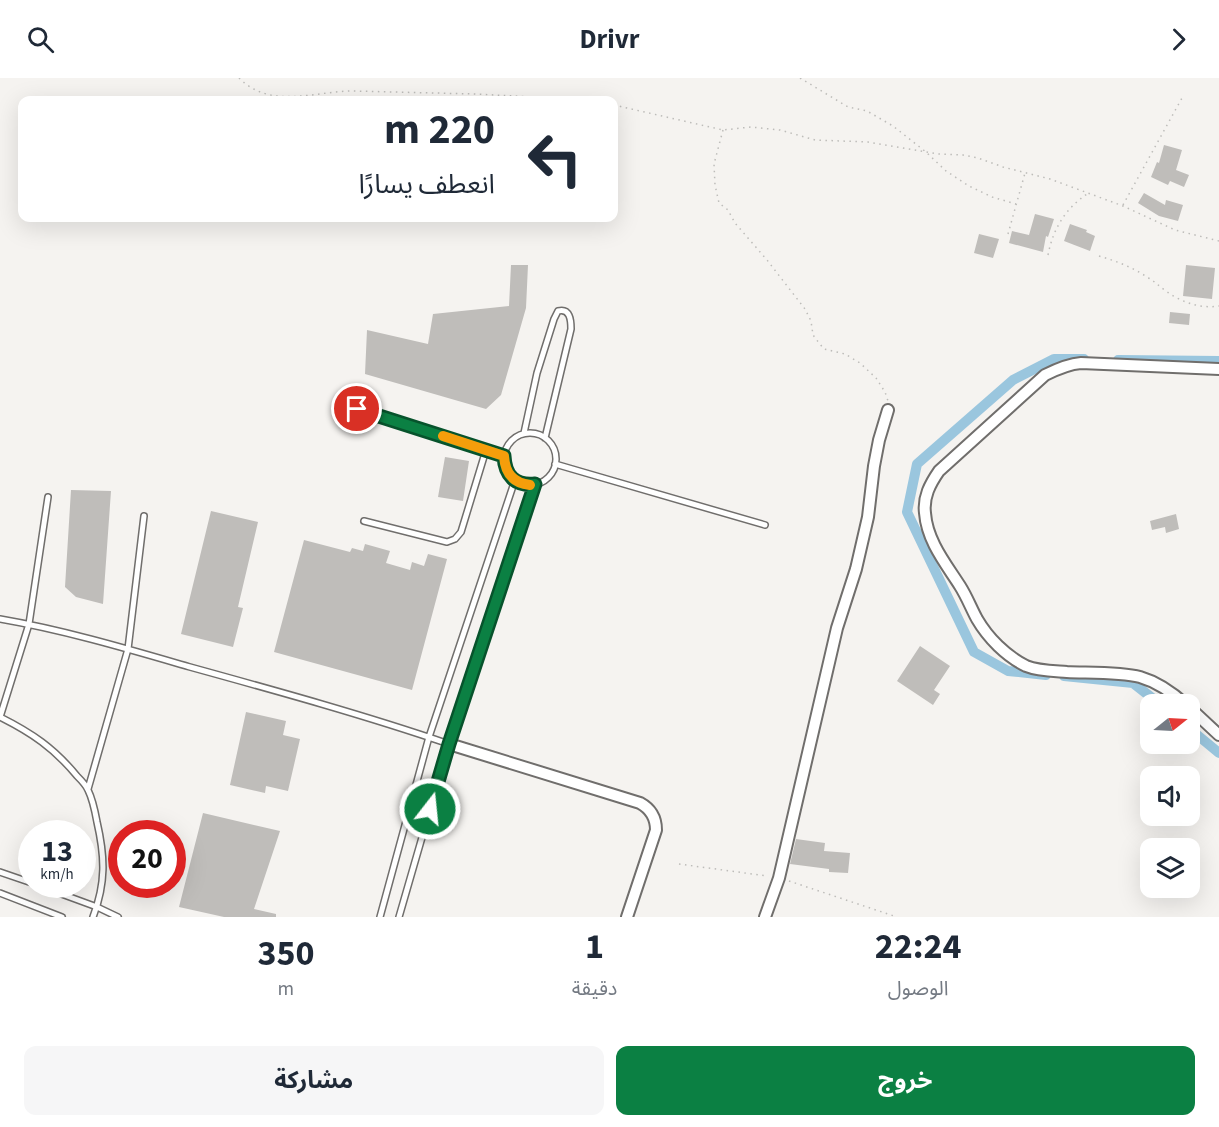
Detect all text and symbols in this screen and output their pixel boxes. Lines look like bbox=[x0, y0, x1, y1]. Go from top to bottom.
text: Drivr bbox=[579, 20, 640, 59]
icon: search bbox=[24, 23, 57, 56]
icon: forward bbox=[1162, 23, 1195, 56]
text: 220 m bbox=[384, 100, 495, 160]
icon: left bbox=[516, 120, 594, 198]
text: انعطف يسارًا bbox=[358, 165, 495, 204]
pin bbox=[331, 383, 382, 434]
icon: arrive bbox=[340, 392, 373, 425]
north arrow bbox=[1140, 694, 1200, 754]
map controls bbox=[1140, 694, 1200, 898]
button: sound bbox=[1140, 766, 1200, 826]
position arrow bbox=[398, 777, 462, 841]
speed limit sign: 20 bbox=[108, 820, 186, 898]
text: 13 bbox=[41, 830, 73, 873]
button: layers bbox=[1140, 838, 1200, 898]
text: km/h bbox=[40, 864, 74, 885]
text: 1 bbox=[585, 921, 604, 972]
text: 22:24 bbox=[875, 921, 962, 972]
text: 350 bbox=[257, 928, 314, 979]
text: m bbox=[278, 975, 294, 1003]
text: دقيقة bbox=[572, 975, 617, 1003]
text: الوصول bbox=[888, 975, 949, 1003]
button: مشاركة bbox=[24, 1046, 604, 1115]
button: خروج bbox=[616, 1046, 1195, 1115]

